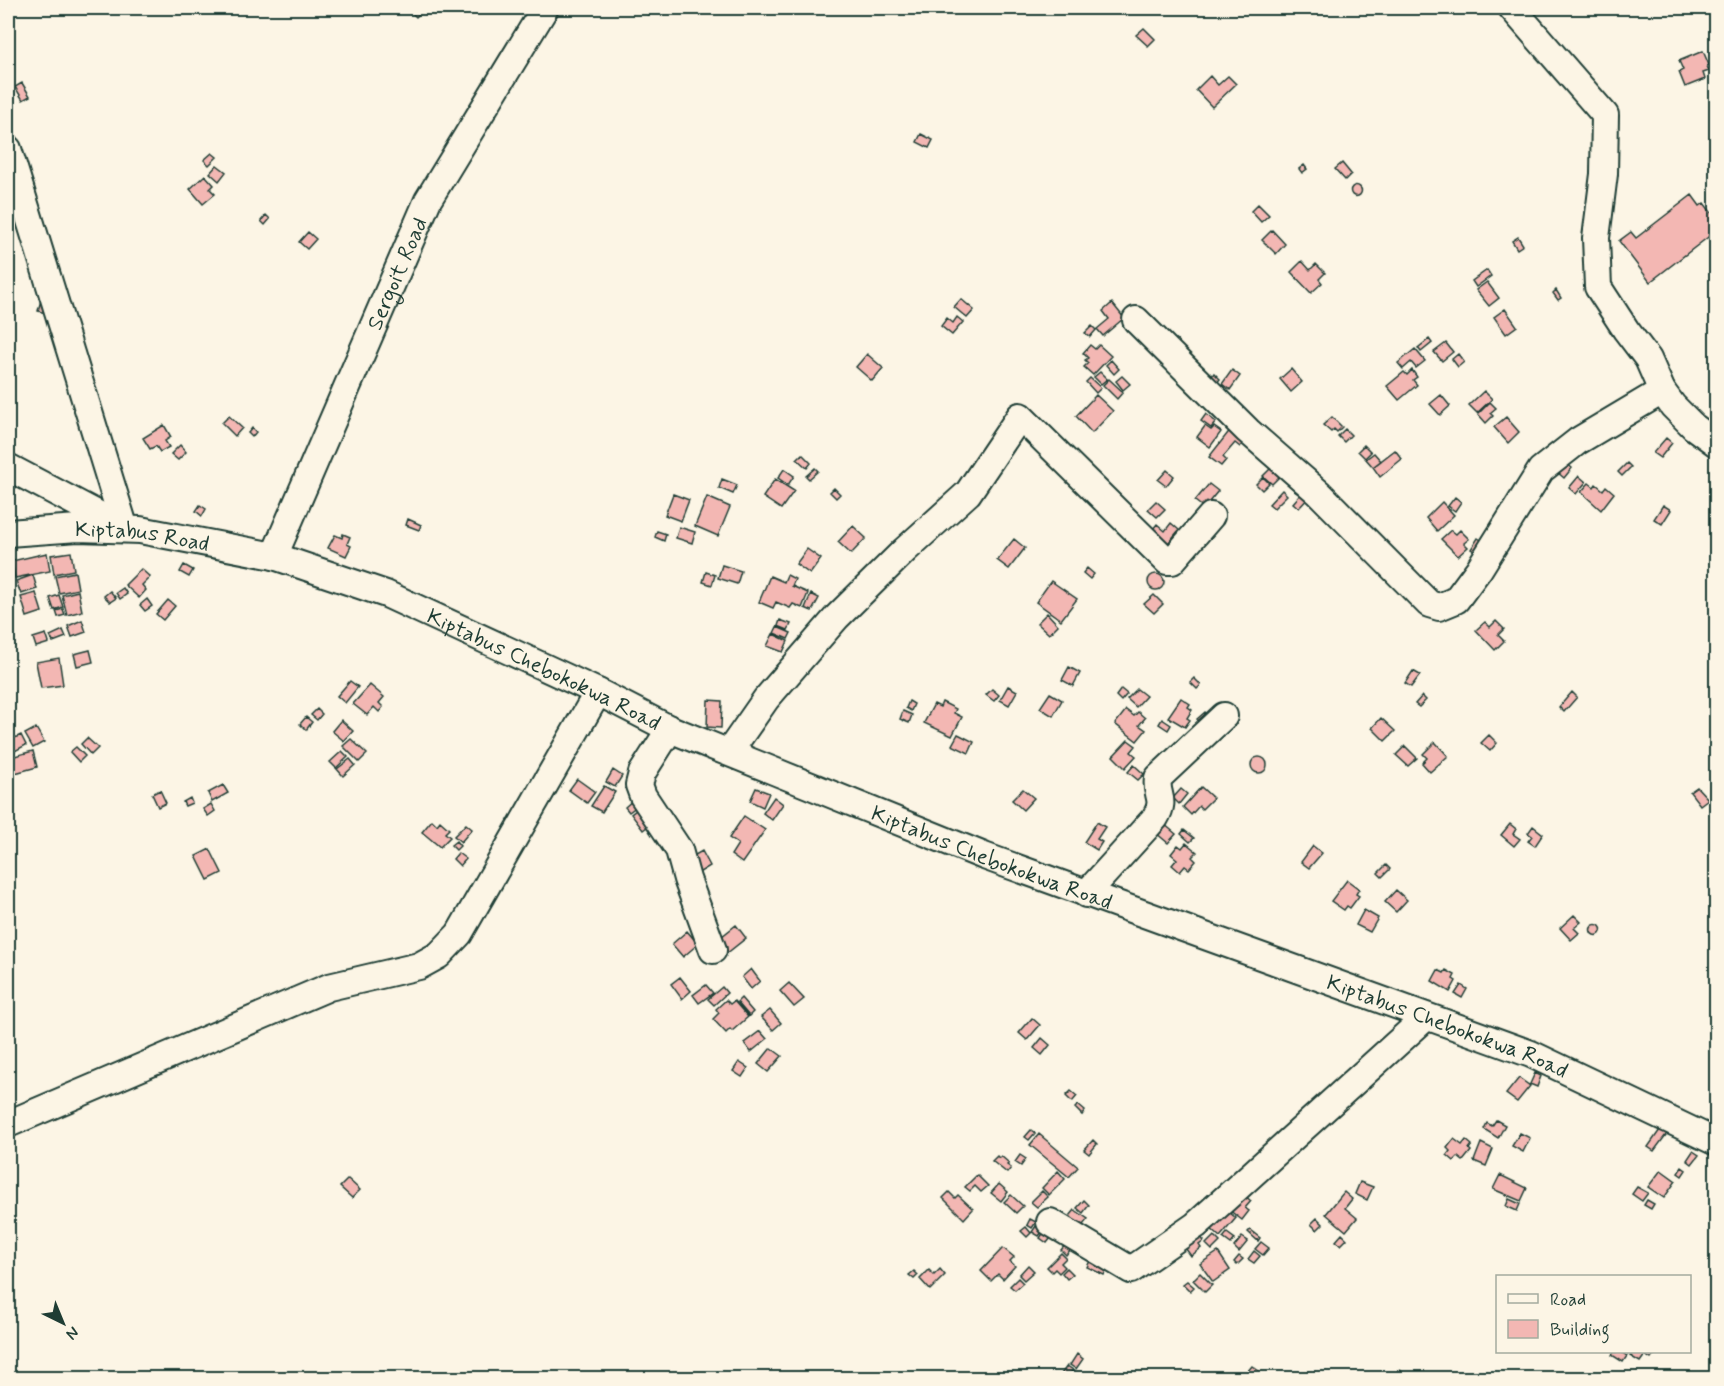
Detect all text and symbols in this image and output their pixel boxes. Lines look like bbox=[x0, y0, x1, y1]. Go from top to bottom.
street label: Sergoit Road bbox=[361, 213, 435, 335]
street label: Kiptabus Road bbox=[75, 516, 211, 559]
street label: Kiptabus Chebokokwa Road bbox=[422, 603, 665, 738]
street label: Kiptabus Chebokokwa Road bbox=[867, 800, 1116, 917]
street label: Kiptabus Chebokokwa Road bbox=[1323, 969, 1572, 1086]
legend bbox=[1496, 1275, 1691, 1353]
text: Road bbox=[1550, 1288, 1586, 1312]
north arrow bbox=[33, 1293, 93, 1353]
text: Building bbox=[1550, 1318, 1610, 1344]
text: N bbox=[61, 1322, 83, 1344]

